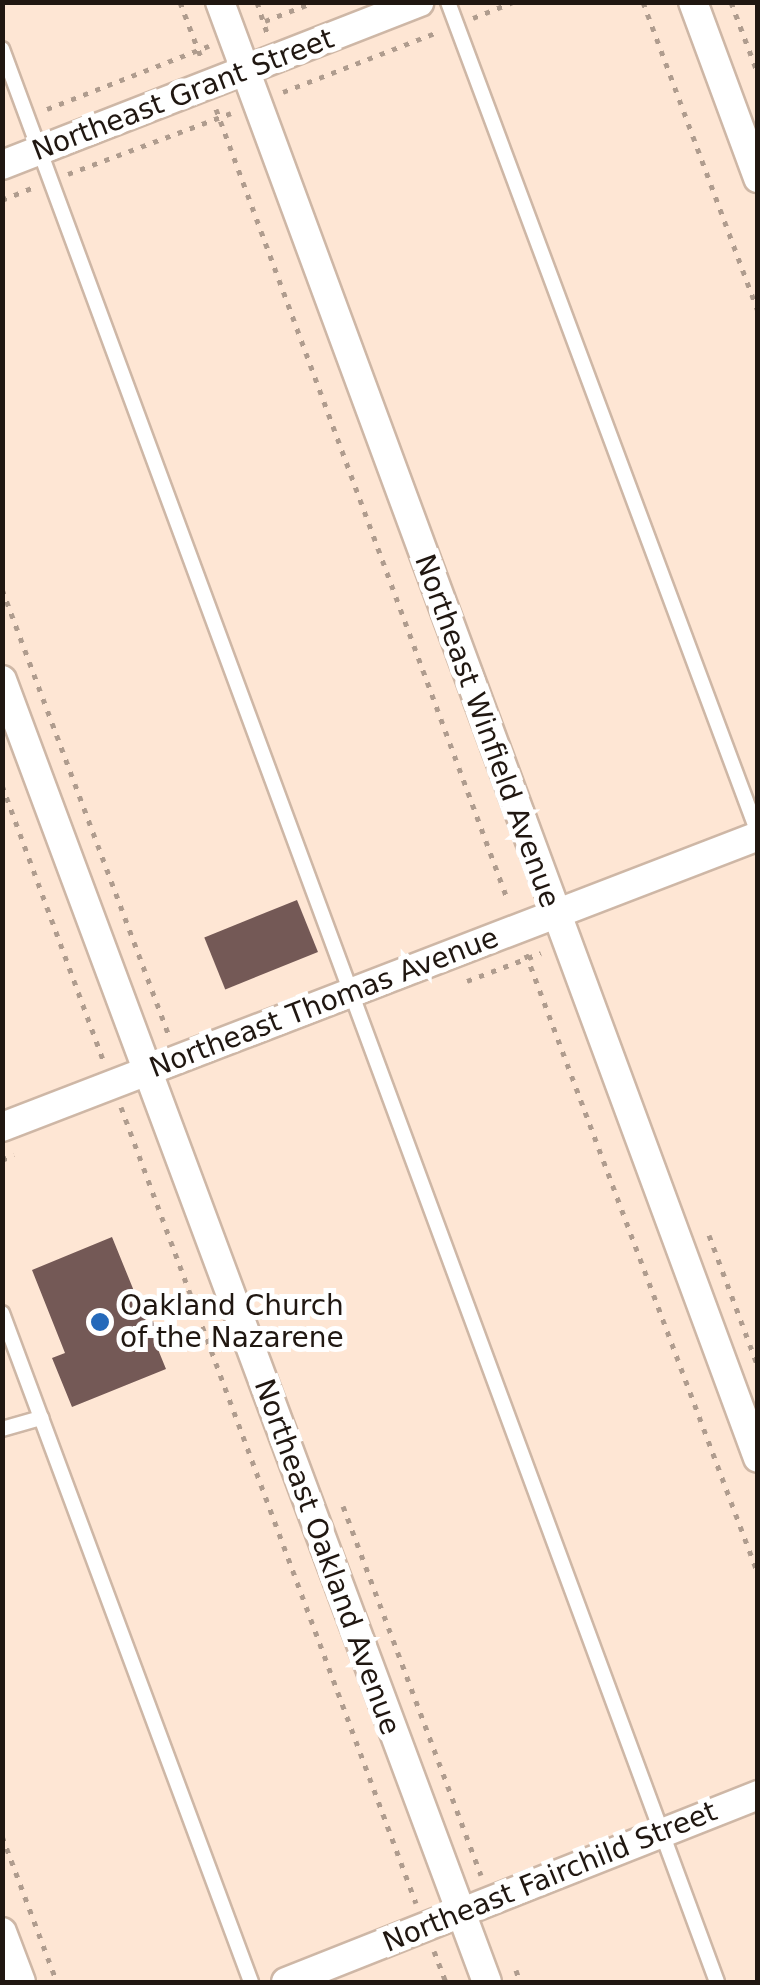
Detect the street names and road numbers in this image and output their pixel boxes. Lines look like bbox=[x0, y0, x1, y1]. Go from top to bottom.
street label: Northeast Grant Street bbox=[27, 22, 339, 168]
street label: Northeast Winfield Avenue bbox=[407, 550, 567, 912]
street label: Northeast Thomas Avenue bbox=[145, 921, 503, 1085]
street label: Northeast Oakland Avenue bbox=[247, 1375, 407, 1739]
street label: Northeast Fairchild Street bbox=[378, 1795, 722, 1959]

